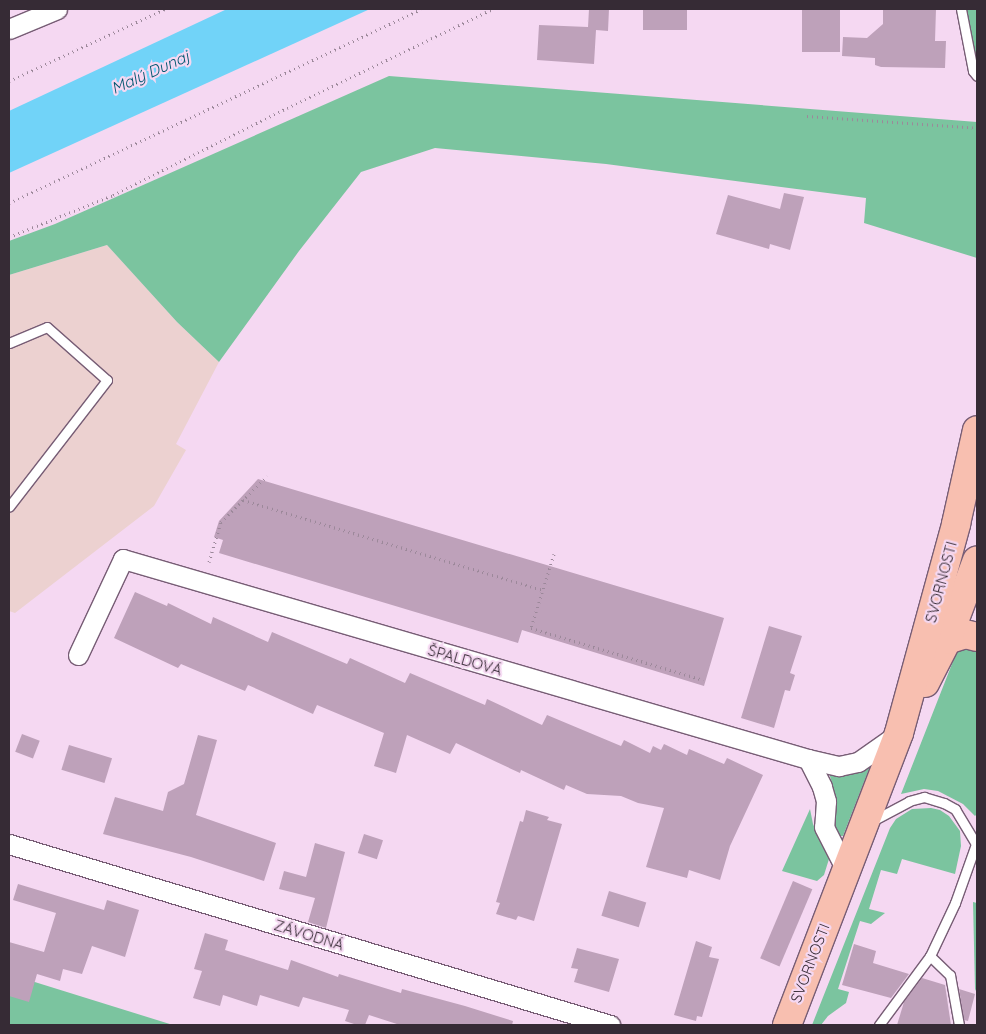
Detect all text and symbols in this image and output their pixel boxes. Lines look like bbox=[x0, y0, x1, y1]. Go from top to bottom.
water label: Malý Dunaj bbox=[108, 46, 192, 98]
street label: SVORNOSTI bbox=[922, 539, 960, 625]
street label: ŠPALDOVÁ bbox=[426, 641, 504, 679]
street label: ZÁVODNÁ bbox=[272, 916, 346, 954]
street label: SVORNOSTI bbox=[787, 921, 833, 1005]

